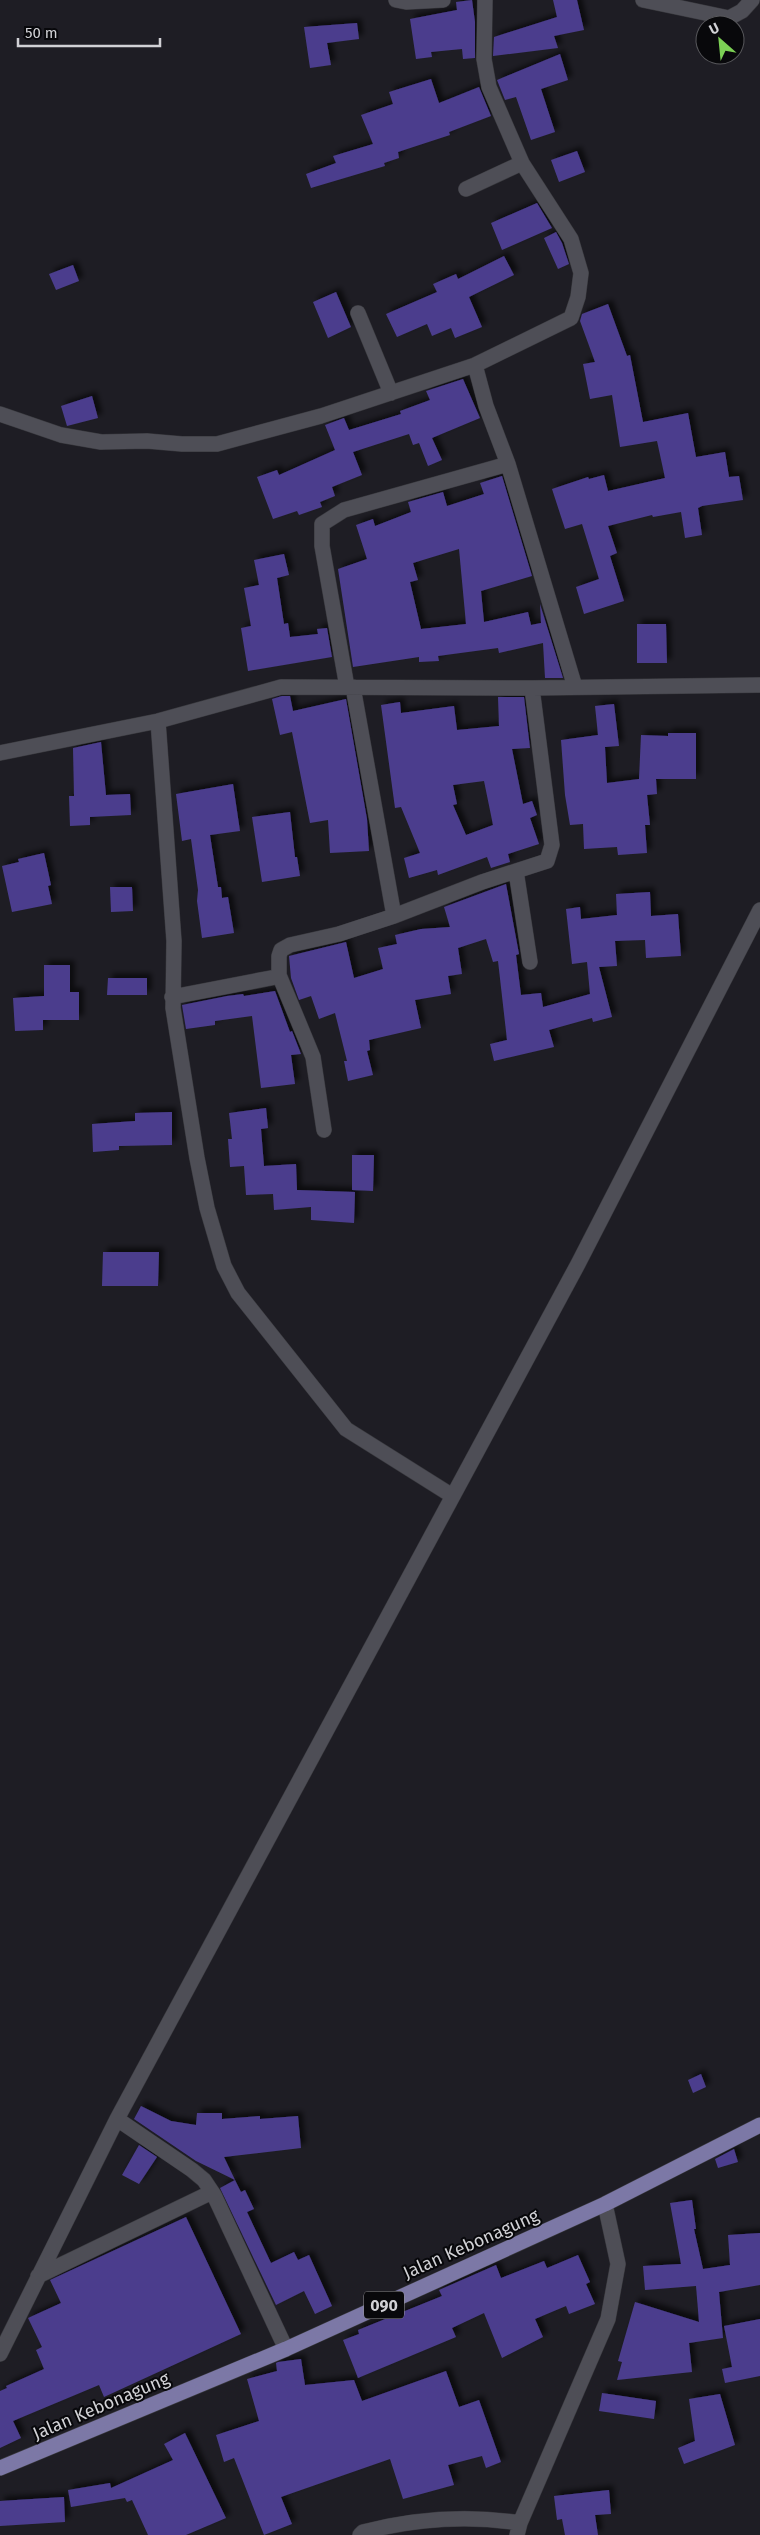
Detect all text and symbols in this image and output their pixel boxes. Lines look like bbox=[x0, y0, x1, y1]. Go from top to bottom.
scale bar bbox=[18, 15, 160, 47]
north arrow bbox=[695, 15, 745, 65]
text: U bbox=[706, 19, 722, 39]
text: 50 m bbox=[25, 24, 58, 42]
street label: Jalan Kebonagung bbox=[400, 2204, 543, 2284]
road number: 090 bbox=[364, 2292, 404, 2318]
street label: Jalan Kebonagung bbox=[29, 2367, 173, 2445]

